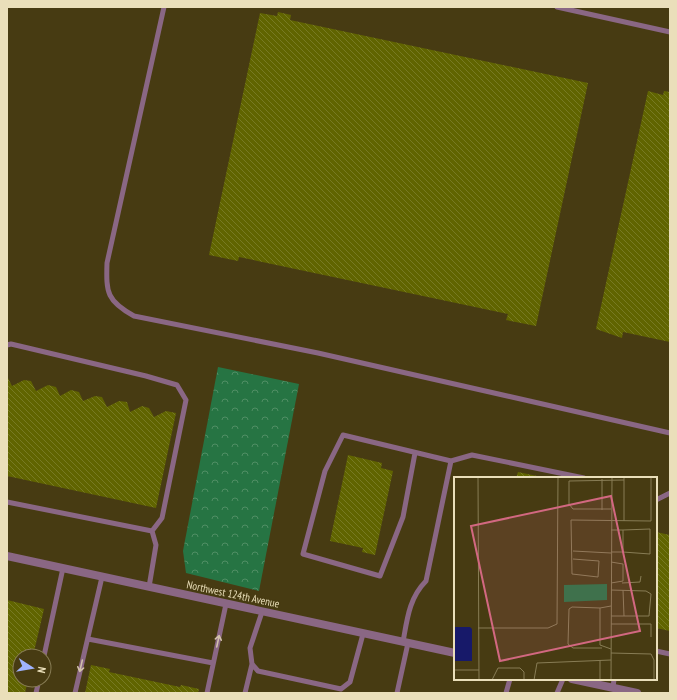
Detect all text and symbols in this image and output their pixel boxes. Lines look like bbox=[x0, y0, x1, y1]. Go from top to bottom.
inset map bbox=[454, 477, 657, 680]
street label: Northwest 124th Avenue bbox=[185, 577, 281, 611]
one-way arrow bbox=[214, 635, 222, 648]
north arrow bbox=[12, 648, 52, 688]
one-way arrow bbox=[77, 659, 85, 672]
text: N bbox=[34, 666, 49, 674]

